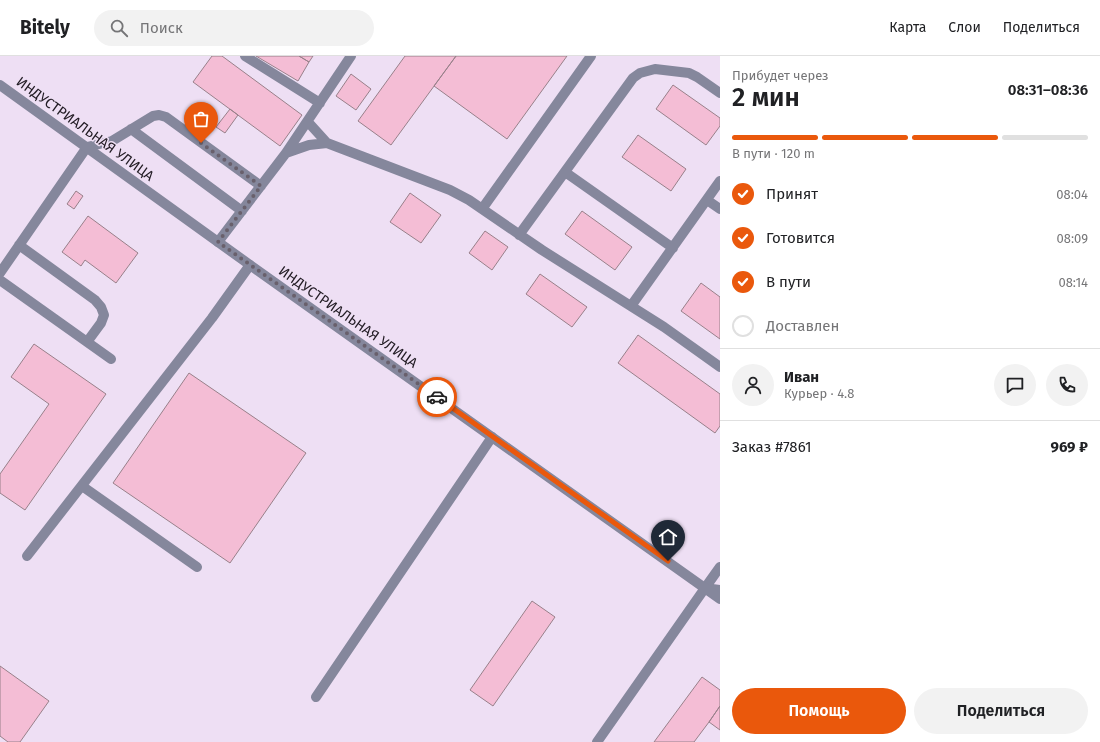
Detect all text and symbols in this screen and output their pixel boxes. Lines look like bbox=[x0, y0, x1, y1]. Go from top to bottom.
search box bbox=[94, 10, 374, 46]
text: Bitely bbox=[20, 16, 70, 39]
icon: search bbox=[108, 17, 130, 39]
text: Поиск bbox=[140, 19, 183, 37]
text: Карта bbox=[889, 19, 926, 36]
text: Слои bbox=[948, 19, 981, 36]
text: Поделиться bbox=[1003, 19, 1080, 36]
text: Прибудет через bbox=[732, 68, 829, 83]
street label: ИНДУСТРИАЛЬНАЯ УЛИЦА bbox=[13, 73, 157, 185]
text: 08:31–08:36 bbox=[1008, 81, 1088, 99]
text: 2 мин bbox=[732, 82, 800, 113]
pin bbox=[184, 102, 218, 143]
icon: bag bbox=[190, 108, 212, 130]
text: В пути · 120 m bbox=[732, 146, 815, 161]
icon: check bbox=[732, 183, 754, 205]
text: Принят bbox=[766, 185, 818, 203]
text: 08:04 bbox=[1056, 187, 1088, 202]
icon: check bbox=[732, 227, 754, 249]
text: Готовится bbox=[766, 229, 835, 247]
text: 08:09 bbox=[1057, 231, 1088, 246]
street label: ИНДУСТРИАЛЬНАЯ УЛИЦА bbox=[275, 262, 421, 372]
icon: check bbox=[732, 271, 754, 293]
text: В пути bbox=[766, 273, 811, 291]
text: 08:14 bbox=[1058, 275, 1088, 290]
text: Доставлен bbox=[766, 317, 839, 335]
button: person bbox=[732, 364, 774, 406]
button: chat bbox=[994, 364, 1036, 406]
button: phone bbox=[1046, 364, 1088, 406]
text: Иван bbox=[784, 368, 819, 386]
courier bbox=[417, 377, 457, 417]
icon: car bbox=[426, 386, 448, 408]
text: Курьер · 4.8 bbox=[784, 386, 854, 401]
text: Заказ #7861 bbox=[732, 438, 811, 456]
text: 969 ₽ bbox=[1050, 438, 1088, 456]
pin bbox=[651, 520, 685, 561]
icon: home bbox=[657, 526, 679, 548]
button: Помощь bbox=[732, 688, 906, 734]
button: Поделиться bbox=[914, 688, 1088, 734]

